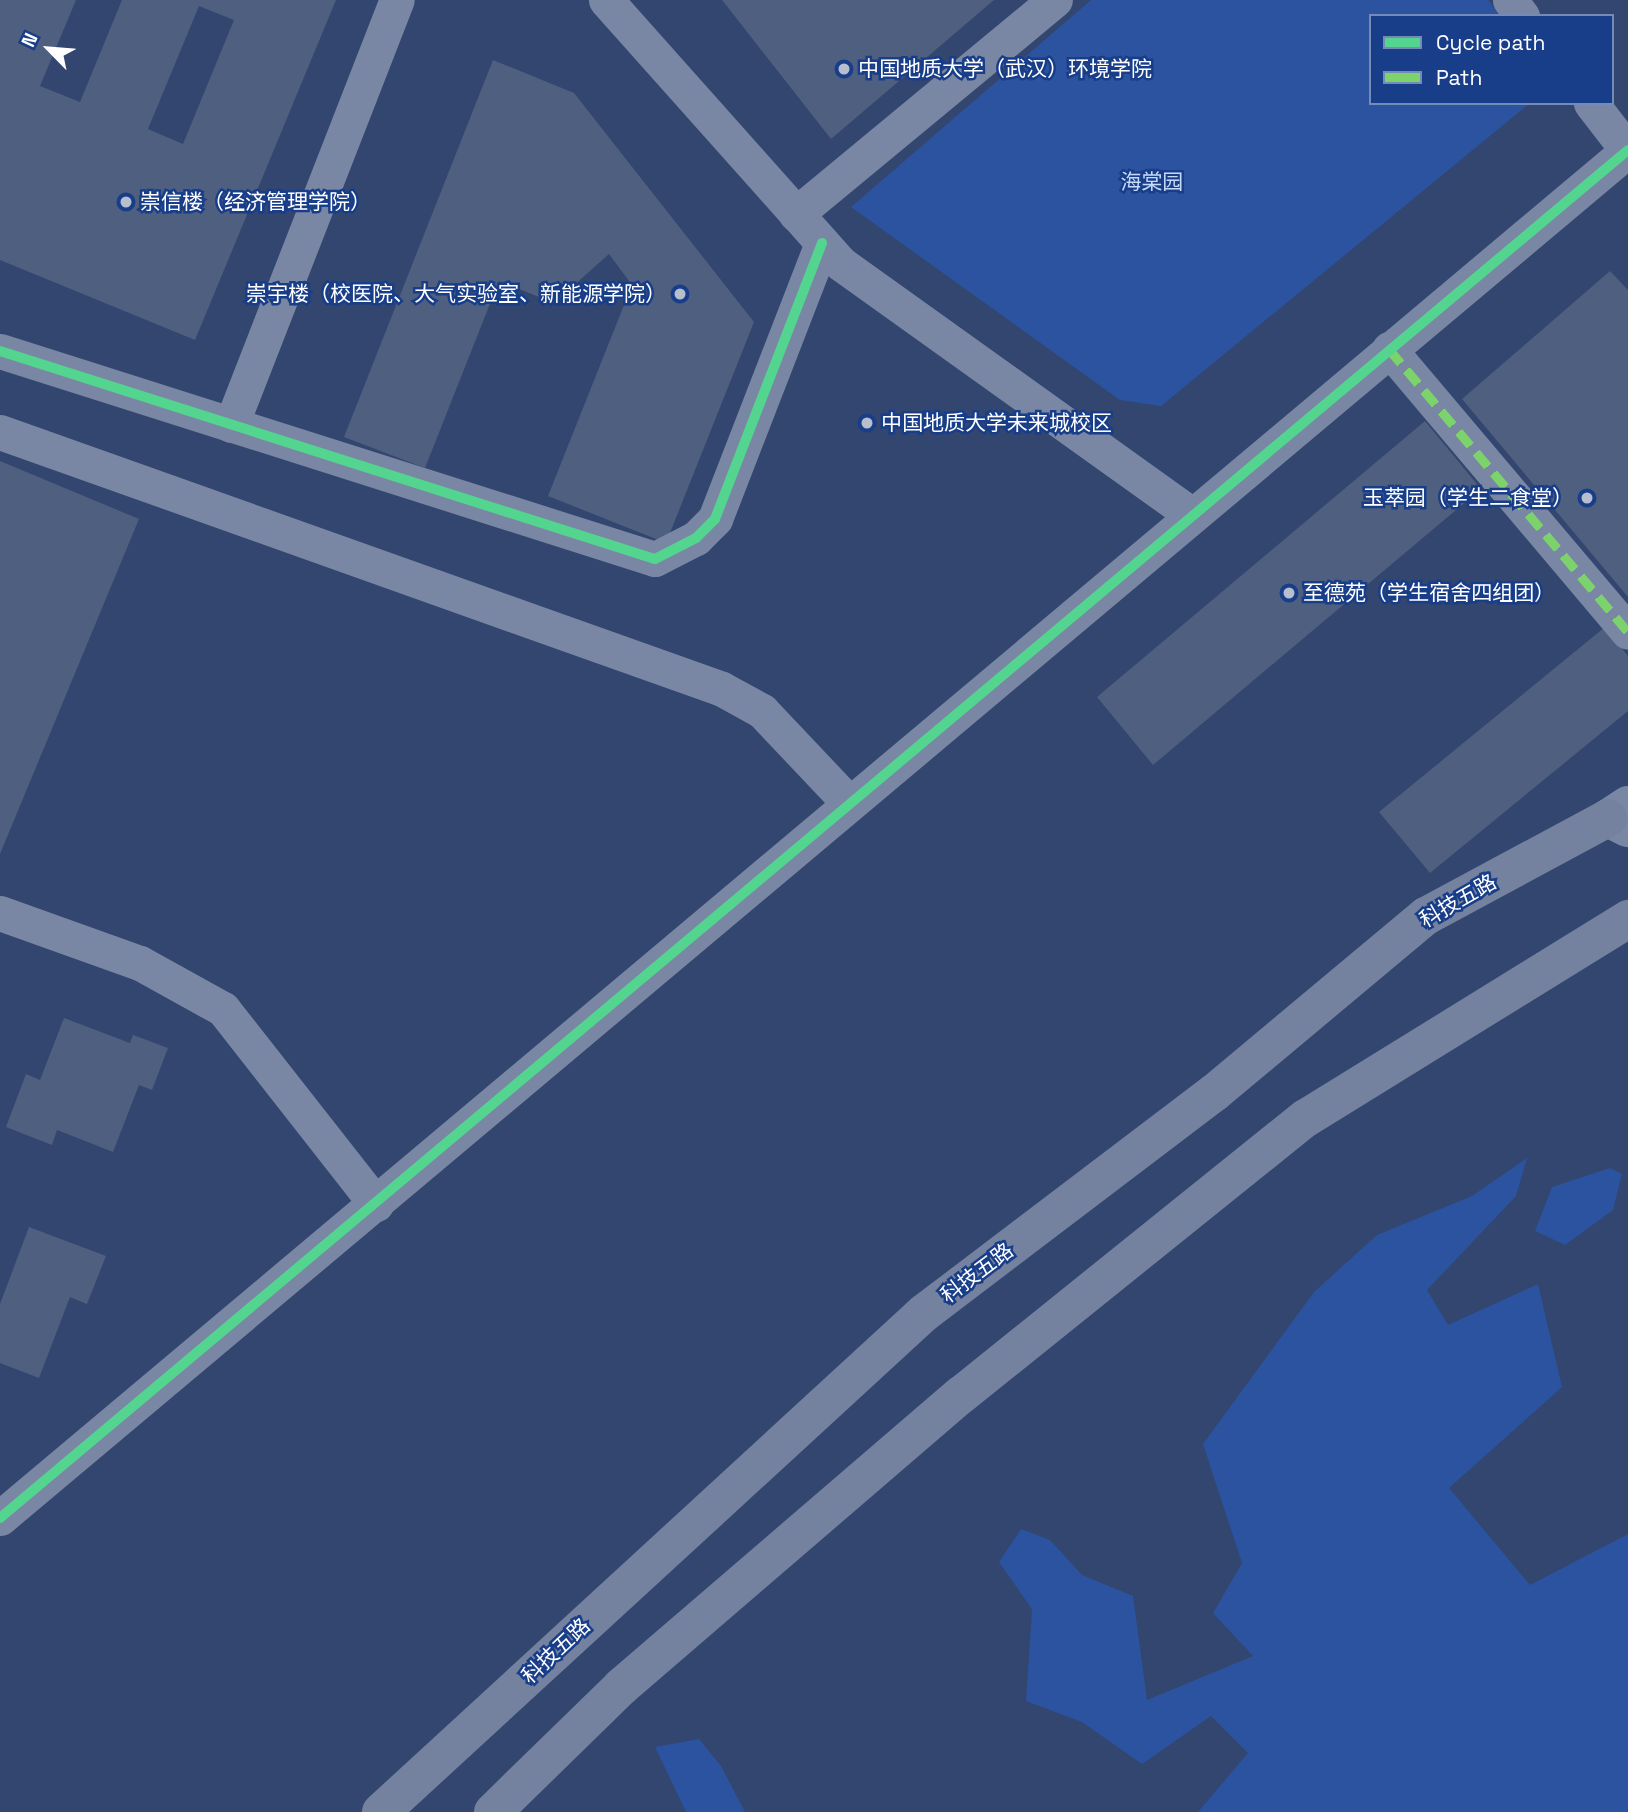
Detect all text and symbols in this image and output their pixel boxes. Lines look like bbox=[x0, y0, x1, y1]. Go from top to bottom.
north arrow bbox=[14, 14, 84, 84]
legend bbox=[1369, 14, 1614, 105]
text: N bbox=[15, 29, 44, 51]
text: Cycle path bbox=[1436, 29, 1545, 56]
place label: 中国地质大学（武汉）环境学院 bbox=[858, 56, 1152, 82]
marker: 中国地质大学（武汉）环境学院 bbox=[836, 61, 852, 77]
text: Path bbox=[1436, 64, 1482, 91]
park label: 海棠园 bbox=[1121, 169, 1183, 195]
place label: 崇信楼（经济管理学院） bbox=[140, 189, 371, 215]
marker: 崇信楼（经济管理学院） bbox=[118, 194, 134, 210]
place label: 崇宇楼（校医院、大气实验室、新能源学院） bbox=[246, 281, 666, 307]
marker: 崇宇楼（校医院、大气实验室、新能源学院） bbox=[672, 286, 688, 302]
place label: 中国地质大学未来城校区 bbox=[881, 410, 1112, 436]
marker: 中国地质大学未来城校区 bbox=[859, 415, 875, 431]
place label: 玉萃园（学生二食堂） bbox=[1363, 485, 1573, 511]
marker: 玉萃园（学生二食堂） bbox=[1579, 490, 1595, 506]
place label: 至德苑（学生宿舍四组团） bbox=[1303, 580, 1555, 606]
marker: 至德苑（学生宿舍四组团） bbox=[1281, 585, 1297, 601]
street label: 科技五路 bbox=[1415, 869, 1501, 933]
street label: 科技五路 bbox=[936, 1238, 1018, 1308]
street label: 科技五路 bbox=[517, 1613, 595, 1689]

